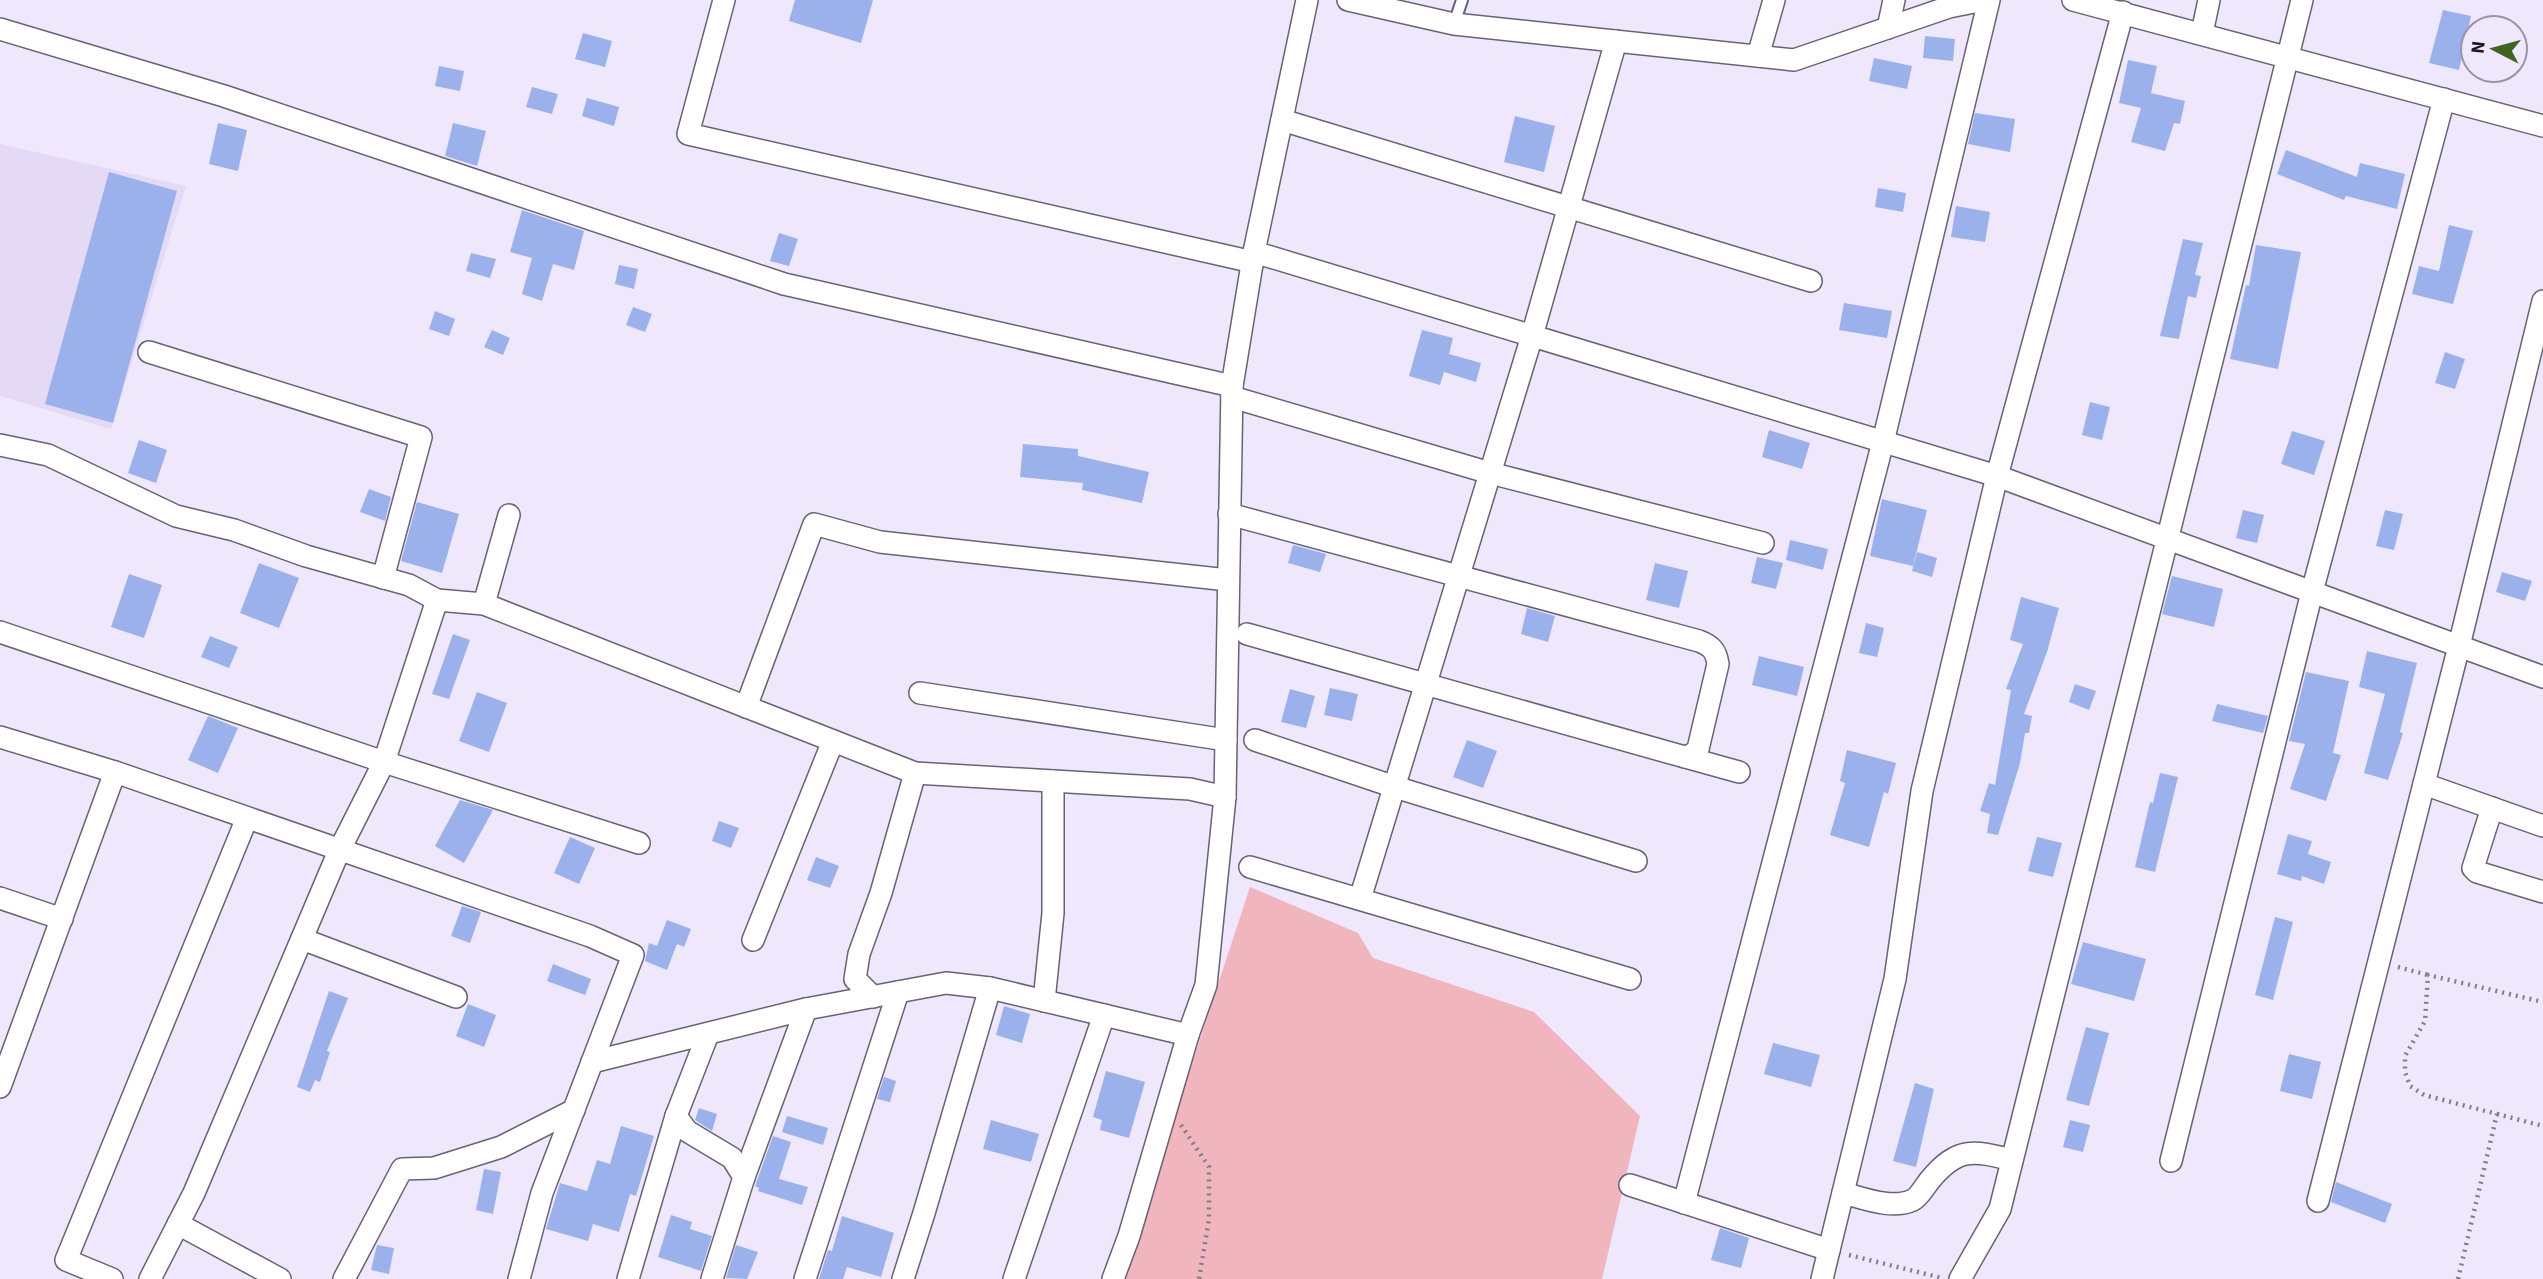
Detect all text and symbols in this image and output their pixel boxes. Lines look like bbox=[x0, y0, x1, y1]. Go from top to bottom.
north arrow bbox=[2459, 14, 2529, 84]
text: N bbox=[2464, 40, 2493, 55]

